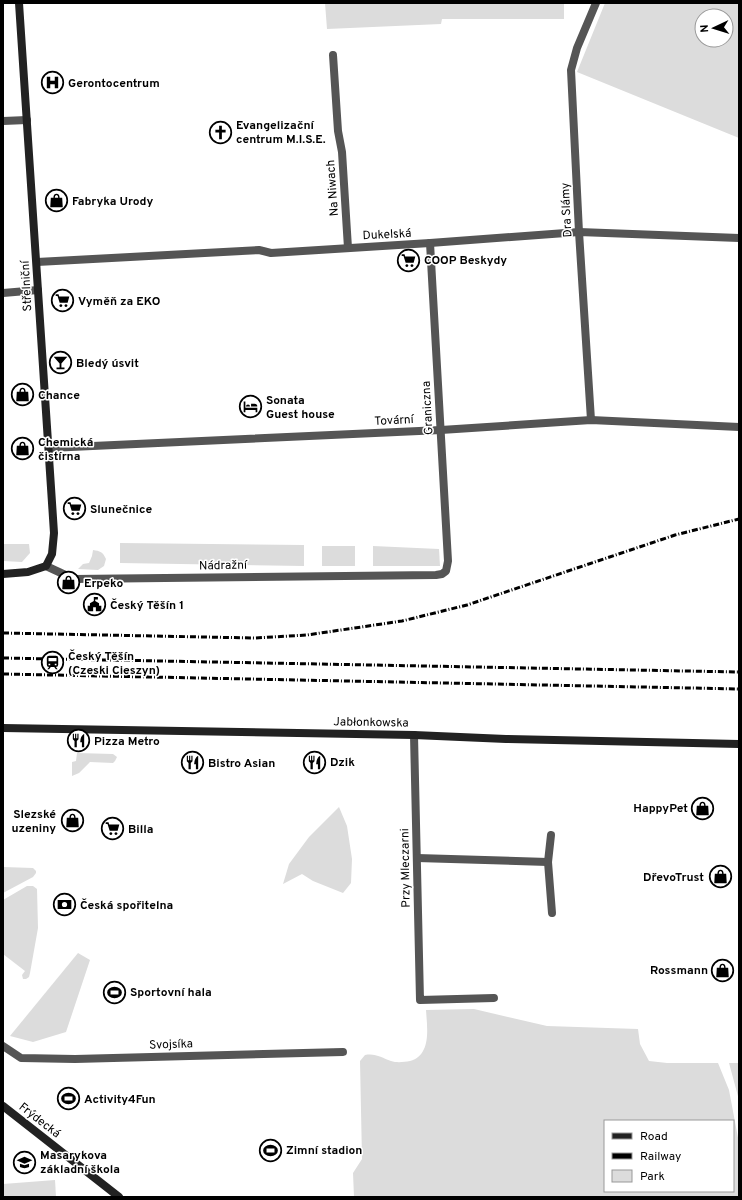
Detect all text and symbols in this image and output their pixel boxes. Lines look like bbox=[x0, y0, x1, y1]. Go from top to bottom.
north arrow bbox=[694, 8, 734, 48]
text: N bbox=[698, 24, 712, 33]
hospital icon: Gerontocentrum bbox=[39, 70, 65, 96]
place label: Gerontocentrum bbox=[68, 76, 160, 92]
place label: Evangelizační centrum M.I.S.E. bbox=[236, 118, 326, 148]
church icon: Evangelizační centrum M.I.S.E. bbox=[208, 119, 234, 145]
street label: Na Niwach bbox=[323, 159, 343, 217]
street label: Dra Slámy bbox=[558, 182, 576, 238]
shop icon: Fabryka Urody bbox=[44, 188, 70, 214]
place label: Fabryka Urody bbox=[72, 194, 154, 210]
street label: Dukelská bbox=[362, 226, 412, 244]
supermarket icon: COOP Beskydy bbox=[395, 247, 421, 273]
place label: COOP Beskydy bbox=[424, 253, 507, 269]
street label: Střelniční bbox=[18, 259, 36, 312]
supermarket icon: Vyměň za EKO bbox=[50, 288, 76, 314]
place label: Vyměň za EKO bbox=[78, 294, 160, 310]
bar icon: Bledý úsvit bbox=[48, 350, 74, 376]
place label: Bledý úsvit bbox=[76, 356, 139, 372]
street label: Graniczna bbox=[419, 381, 437, 435]
shop icon: Chance bbox=[9, 382, 35, 408]
place label: Chance bbox=[38, 388, 80, 404]
place label: Sonata Guest house bbox=[266, 393, 335, 423]
hotel icon: Sonata Guest house bbox=[237, 394, 263, 420]
street label: Tovární bbox=[374, 412, 415, 430]
place label: Chemická čistírna bbox=[38, 435, 93, 465]
shop icon: Chemická čistírna bbox=[9, 436, 35, 462]
supermarket icon: Slunečnice bbox=[61, 496, 87, 522]
place label: Slunečnice bbox=[90, 502, 152, 518]
street label: Nádražní bbox=[199, 558, 248, 574]
shop icon: Erpeko bbox=[56, 570, 82, 596]
place label: Erpeko bbox=[84, 576, 123, 592]
public building icon: Český Těšín 1 bbox=[82, 592, 108, 618]
place label: Český Těšín 1 bbox=[110, 598, 184, 614]
place label: Český Těšín (Czeski Cieszyn) bbox=[68, 649, 160, 679]
station icon: Český Těšín (Czeski Cieszyn) bbox=[39, 650, 65, 676]
street label: Jabłonkowska bbox=[333, 714, 409, 732]
restaurant icon: Pizza Metro bbox=[66, 728, 92, 754]
place label: Pizza Metro bbox=[94, 734, 160, 750]
restaurant icon: Dzik bbox=[302, 749, 328, 775]
restaurant icon: Bistro Asian bbox=[180, 750, 206, 776]
place label: Dzik bbox=[330, 755, 355, 771]
place label: Bistro Asian bbox=[208, 756, 275, 772]
shop icon: HappyPet bbox=[690, 795, 716, 821]
place label: HappyPet bbox=[633, 801, 688, 817]
place label: Slezské uzeniny bbox=[11, 807, 56, 837]
shop icon: Slezské uzeniny bbox=[59, 808, 85, 834]
supermarket icon: Billa bbox=[100, 816, 126, 842]
place label: Billa bbox=[128, 822, 153, 838]
street label: Przy Mleczarni bbox=[397, 828, 415, 908]
shop icon: DřevoTrust bbox=[707, 864, 733, 890]
place label: DřevoTrust bbox=[643, 870, 704, 886]
bank icon: Česká spořitelna bbox=[52, 892, 78, 918]
place label: Česká spořitelna bbox=[80, 898, 173, 914]
shop icon: Rossmann bbox=[710, 957, 736, 983]
place label: Rossmann bbox=[650, 963, 708, 979]
sports icon: Sportovní hala bbox=[101, 979, 127, 1005]
place label: Sportovní hala bbox=[130, 985, 212, 1001]
street label: Svojsíka bbox=[149, 1036, 193, 1054]
sports icon: Activity4Fun bbox=[56, 1086, 82, 1112]
place label: Activity4Fun bbox=[84, 1092, 156, 1108]
street label: Frýdecká bbox=[15, 1099, 64, 1142]
legend bbox=[604, 1120, 734, 1192]
text: Road bbox=[640, 1129, 668, 1145]
sports icon: Zimní stadion bbox=[257, 1137, 283, 1163]
place label: Zimní stadion bbox=[286, 1143, 362, 1159]
place label: Masarykova základní škola bbox=[40, 1148, 120, 1178]
school or university icon: Masarykova základní škola bbox=[12, 1149, 38, 1175]
text: Railway bbox=[640, 1149, 681, 1165]
text: Park bbox=[640, 1169, 665, 1185]

